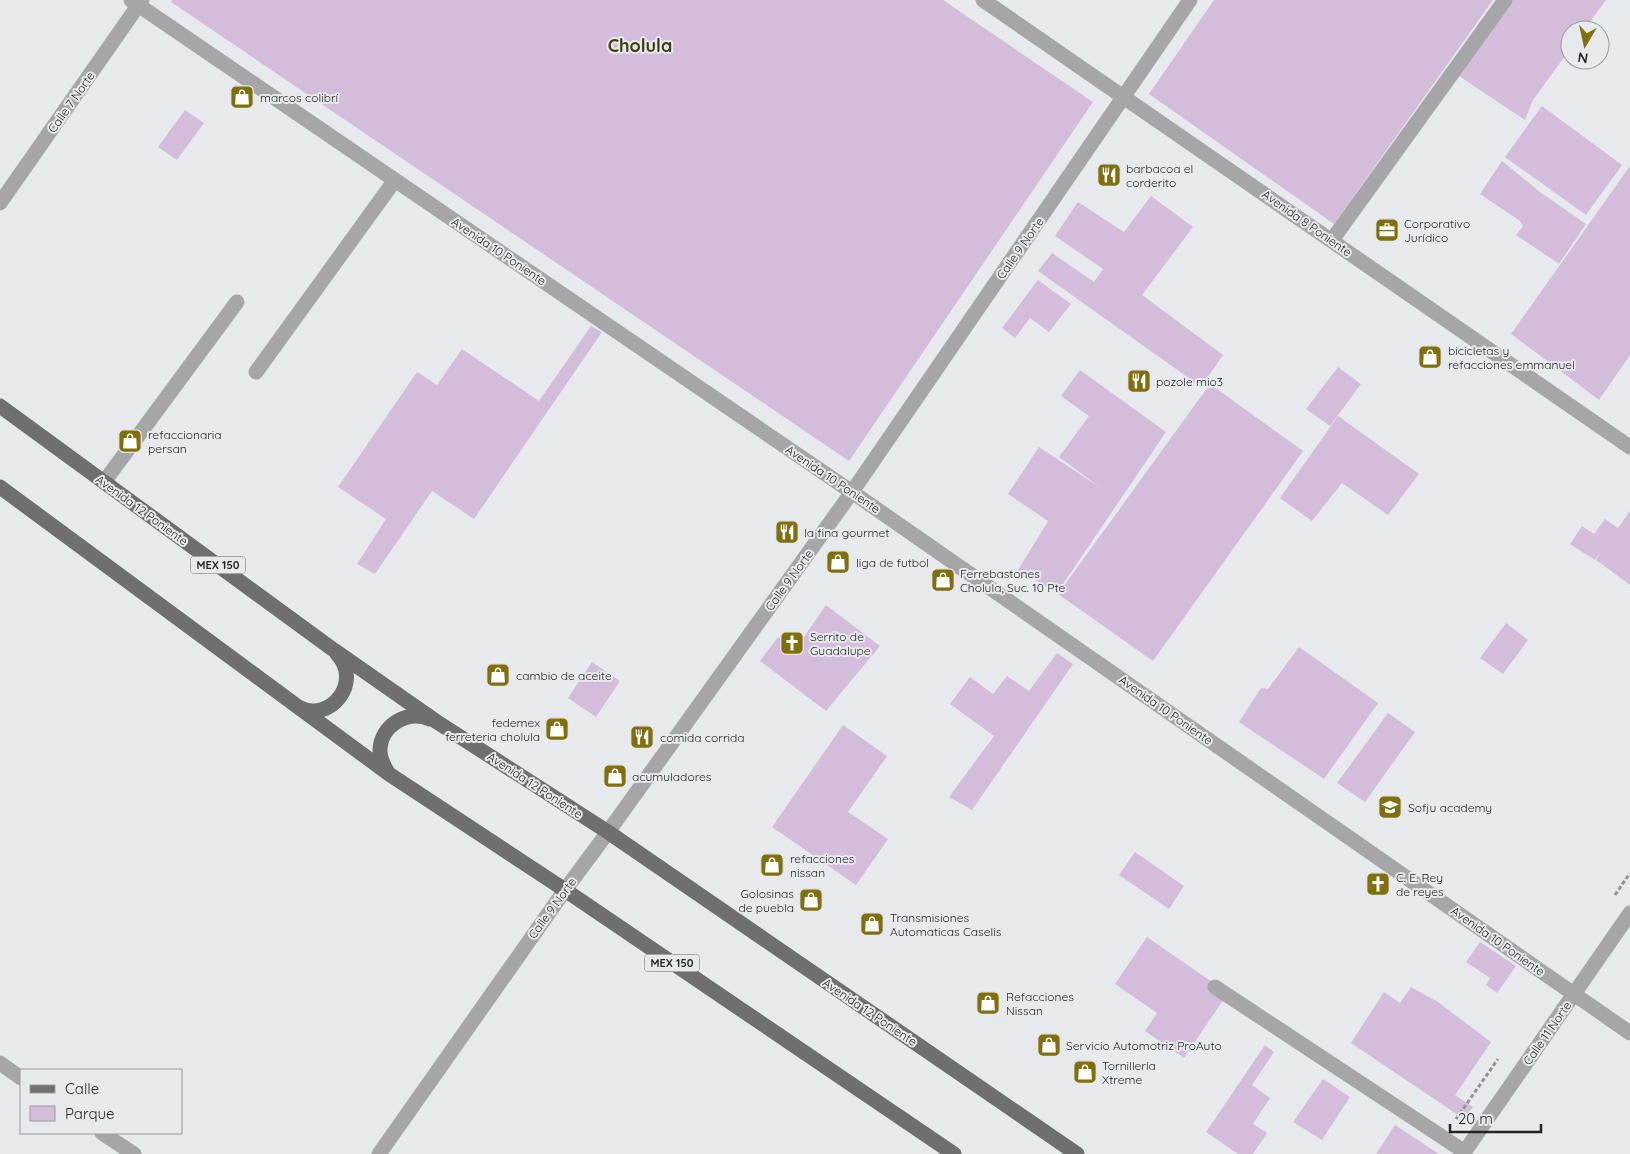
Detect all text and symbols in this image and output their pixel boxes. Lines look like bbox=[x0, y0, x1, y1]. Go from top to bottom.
north arrow bbox=[1560, 20, 1610, 70]
district label: Cholula bbox=[608, 34, 672, 57]
text: N bbox=[1576, 48, 1589, 68]
street label: Calle 7 Norte bbox=[44, 68, 98, 136]
shop icon: marcos colibrí bbox=[229, 84, 255, 110]
place label: marcos colibrí bbox=[260, 90, 339, 105]
place label: barbacoa el corderito bbox=[1126, 161, 1193, 190]
restaurant icon: barbacoa el corderito bbox=[1096, 162, 1122, 188]
street label: Avenida 8 Poniente bbox=[1259, 186, 1355, 260]
street label: Avenida 10 Poniente bbox=[449, 214, 549, 288]
street label: Calle 9 Norte bbox=[993, 214, 1047, 282]
place label: Corporativo Jurídico bbox=[1404, 216, 1470, 245]
office icon: Corporativo Jurídico bbox=[1374, 217, 1400, 243]
place label: bicicletas y refacciones emmanuel bbox=[1448, 343, 1575, 372]
shop icon: bicicletas y refacciones emmanuel bbox=[1417, 344, 1443, 370]
restaurant icon: pozole mio3 bbox=[1126, 368, 1152, 394]
place label: pozole mio3 bbox=[1156, 374, 1223, 389]
place label: refaccionaria persan bbox=[148, 427, 222, 456]
shop icon: refaccionaria persan bbox=[117, 428, 143, 454]
street label: Avenida 10 Poniente bbox=[783, 442, 883, 516]
street label: Avenida 12 Poniente bbox=[93, 471, 191, 549]
restaurant icon: la fina gourmet bbox=[774, 519, 800, 545]
place label: la fina gourmet bbox=[804, 525, 889, 540]
street label: Calle 9 Norte bbox=[762, 546, 816, 614]
shop icon: liga de futbol bbox=[825, 549, 851, 575]
place label: liga de futbol bbox=[856, 555, 929, 570]
road number: MEX 150 bbox=[190, 556, 246, 574]
place label: Ferrebastones Cholula, Suc. 10 Pte bbox=[960, 566, 1065, 595]
shop icon: Ferrebastones Cholula, Suc. 10 Pte bbox=[930, 567, 956, 593]
place label: Serrito de Guadalupe bbox=[810, 629, 871, 658]
church icon: Serrito de Guadalupe bbox=[779, 630, 805, 656]
shop icon: cambio de aceite bbox=[485, 662, 511, 688]
place label: cambio de aceite bbox=[516, 668, 612, 683]
street label: Avenida 10 Poniente bbox=[1116, 672, 1216, 748]
place label: fedemex ferreteria cholula bbox=[445, 715, 540, 744]
shop icon: fedemex ferreteria cholula bbox=[544, 716, 570, 742]
restaurant icon: comida corrida bbox=[629, 724, 655, 750]
place label: comida corrida bbox=[660, 730, 745, 745]
street label: Avenida 12 Poniente bbox=[485, 749, 586, 821]
shop icon: acumuladores bbox=[602, 763, 628, 789]
place label: acumuladores bbox=[632, 769, 712, 784]
school or university icon: Sofju academy bbox=[1377, 794, 1403, 820]
place label: Sofju academy bbox=[1408, 800, 1492, 815]
place label: refacciones nissan bbox=[790, 851, 855, 880]
shop icon: refacciones nissan bbox=[759, 852, 785, 878]
place label: C. E. Rey de reyes bbox=[1396, 870, 1444, 899]
church icon: C. E. Rey de reyes bbox=[1365, 871, 1391, 897]
street label: Calle 9 Norte bbox=[525, 874, 579, 942]
place label: Golosinas de puebla bbox=[738, 886, 794, 915]
shop icon: Golosinas de puebla bbox=[798, 887, 824, 913]
street label: Avenida 10 Poniente bbox=[1448, 903, 1548, 979]
place label: Transmisiones Automaticas Caselis bbox=[890, 910, 1002, 939]
shop icon: Transmisiones Automaticas Caselis bbox=[859, 911, 885, 937]
road number: MEX 150 bbox=[644, 954, 700, 971]
street label: Avenida 12 Poniente bbox=[820, 975, 920, 1049]
place label: Refacciones Nissan bbox=[1006, 989, 1074, 1018]
shop icon: Refacciones Nissan bbox=[975, 990, 1001, 1016]
street label: Calle 11 Norte bbox=[1520, 998, 1575, 1068]
shop icon: Servicio Automotriz ProAuto bbox=[1036, 1032, 1062, 1058]
place label: Servicio Automotriz ProAuto bbox=[1066, 1038, 1222, 1053]
place label: Tornillería Xtreme bbox=[1102, 1058, 1156, 1087]
shop icon: Tornillería Xtreme bbox=[1072, 1059, 1098, 1085]
legend bbox=[20, 1069, 182, 1134]
text: Calle bbox=[65, 1079, 99, 1098]
scale bar bbox=[1450, 1102, 1541, 1134]
text: Parque bbox=[65, 1104, 115, 1123]
text: 20 m bbox=[1458, 1109, 1493, 1128]

